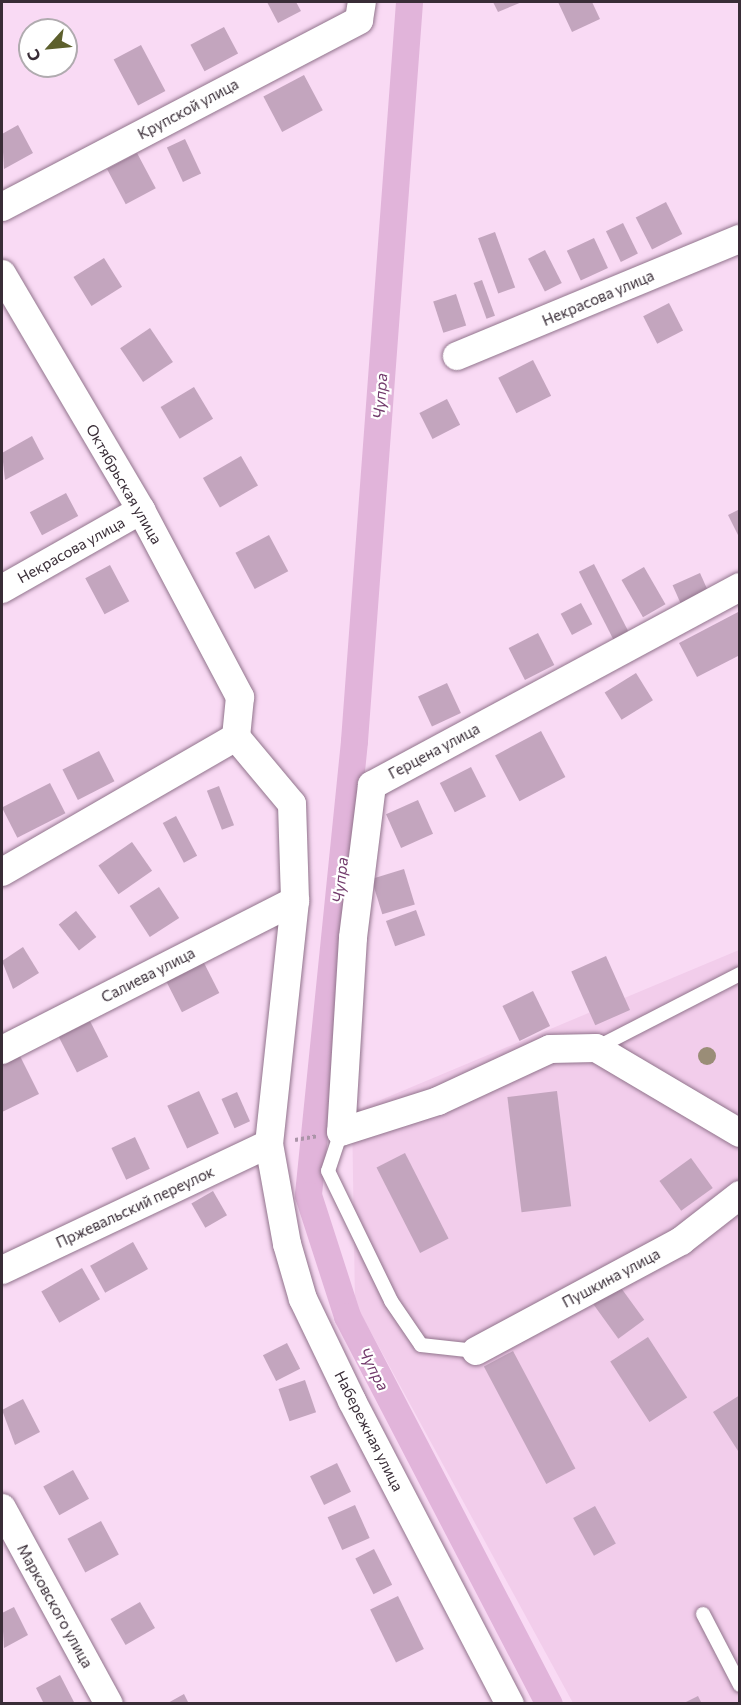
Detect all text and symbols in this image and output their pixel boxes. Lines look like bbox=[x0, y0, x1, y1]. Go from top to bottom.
north arrow bbox=[18, 18, 78, 78]
text: С bbox=[22, 46, 44, 65]
street label: Крупской улица bbox=[135, 75, 241, 143]
street label: Некрасова улица bbox=[539, 266, 657, 330]
water label: Чупра bbox=[369, 372, 391, 420]
street label: Октябрьская улица bbox=[82, 421, 166, 547]
street label: Некрасова улица bbox=[14, 513, 128, 587]
street label: Герцена улица bbox=[385, 719, 483, 783]
water label: Чупра bbox=[328, 856, 352, 904]
street label: Салиева улица bbox=[98, 944, 198, 1006]
street label: Пржевальский переулок bbox=[53, 1162, 217, 1252]
street label: Пушкина улица bbox=[559, 1245, 663, 1311]
water label: Чупра bbox=[355, 1344, 393, 1394]
street label: Набережная улица bbox=[331, 1368, 407, 1494]
street label: Марковского улица bbox=[13, 1541, 97, 1671]

